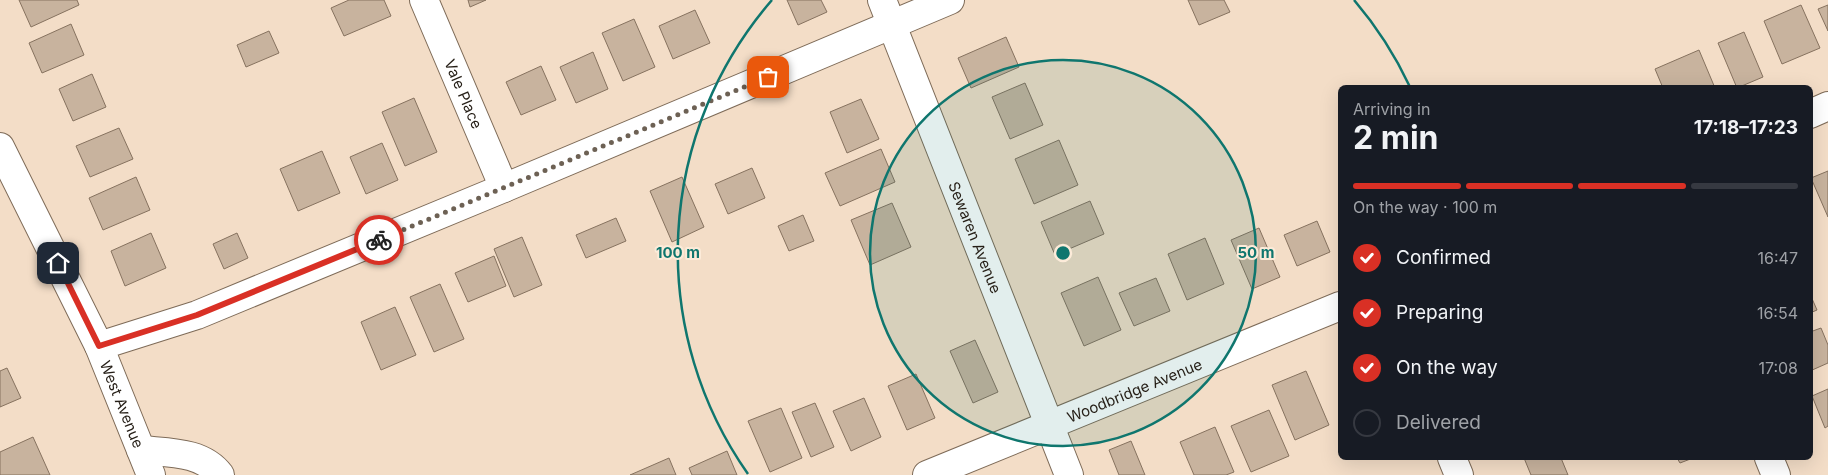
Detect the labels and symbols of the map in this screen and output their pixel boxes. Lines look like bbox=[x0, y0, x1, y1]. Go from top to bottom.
street label: Vale Place bbox=[441, 56, 487, 131]
pin bbox=[747, 56, 789, 98]
street label: Sewaren Avenue bbox=[945, 179, 1006, 296]
courier bbox=[354, 215, 404, 265]
pin bbox=[37, 242, 79, 284]
text: 100 m bbox=[656, 243, 700, 262]
text: 50 m bbox=[1238, 243, 1274, 262]
centre of rings bbox=[1054, 244, 1072, 262]
street label: Woodbridge Avenue bbox=[1064, 354, 1205, 426]
street label: West Avenue bbox=[96, 358, 149, 451]

